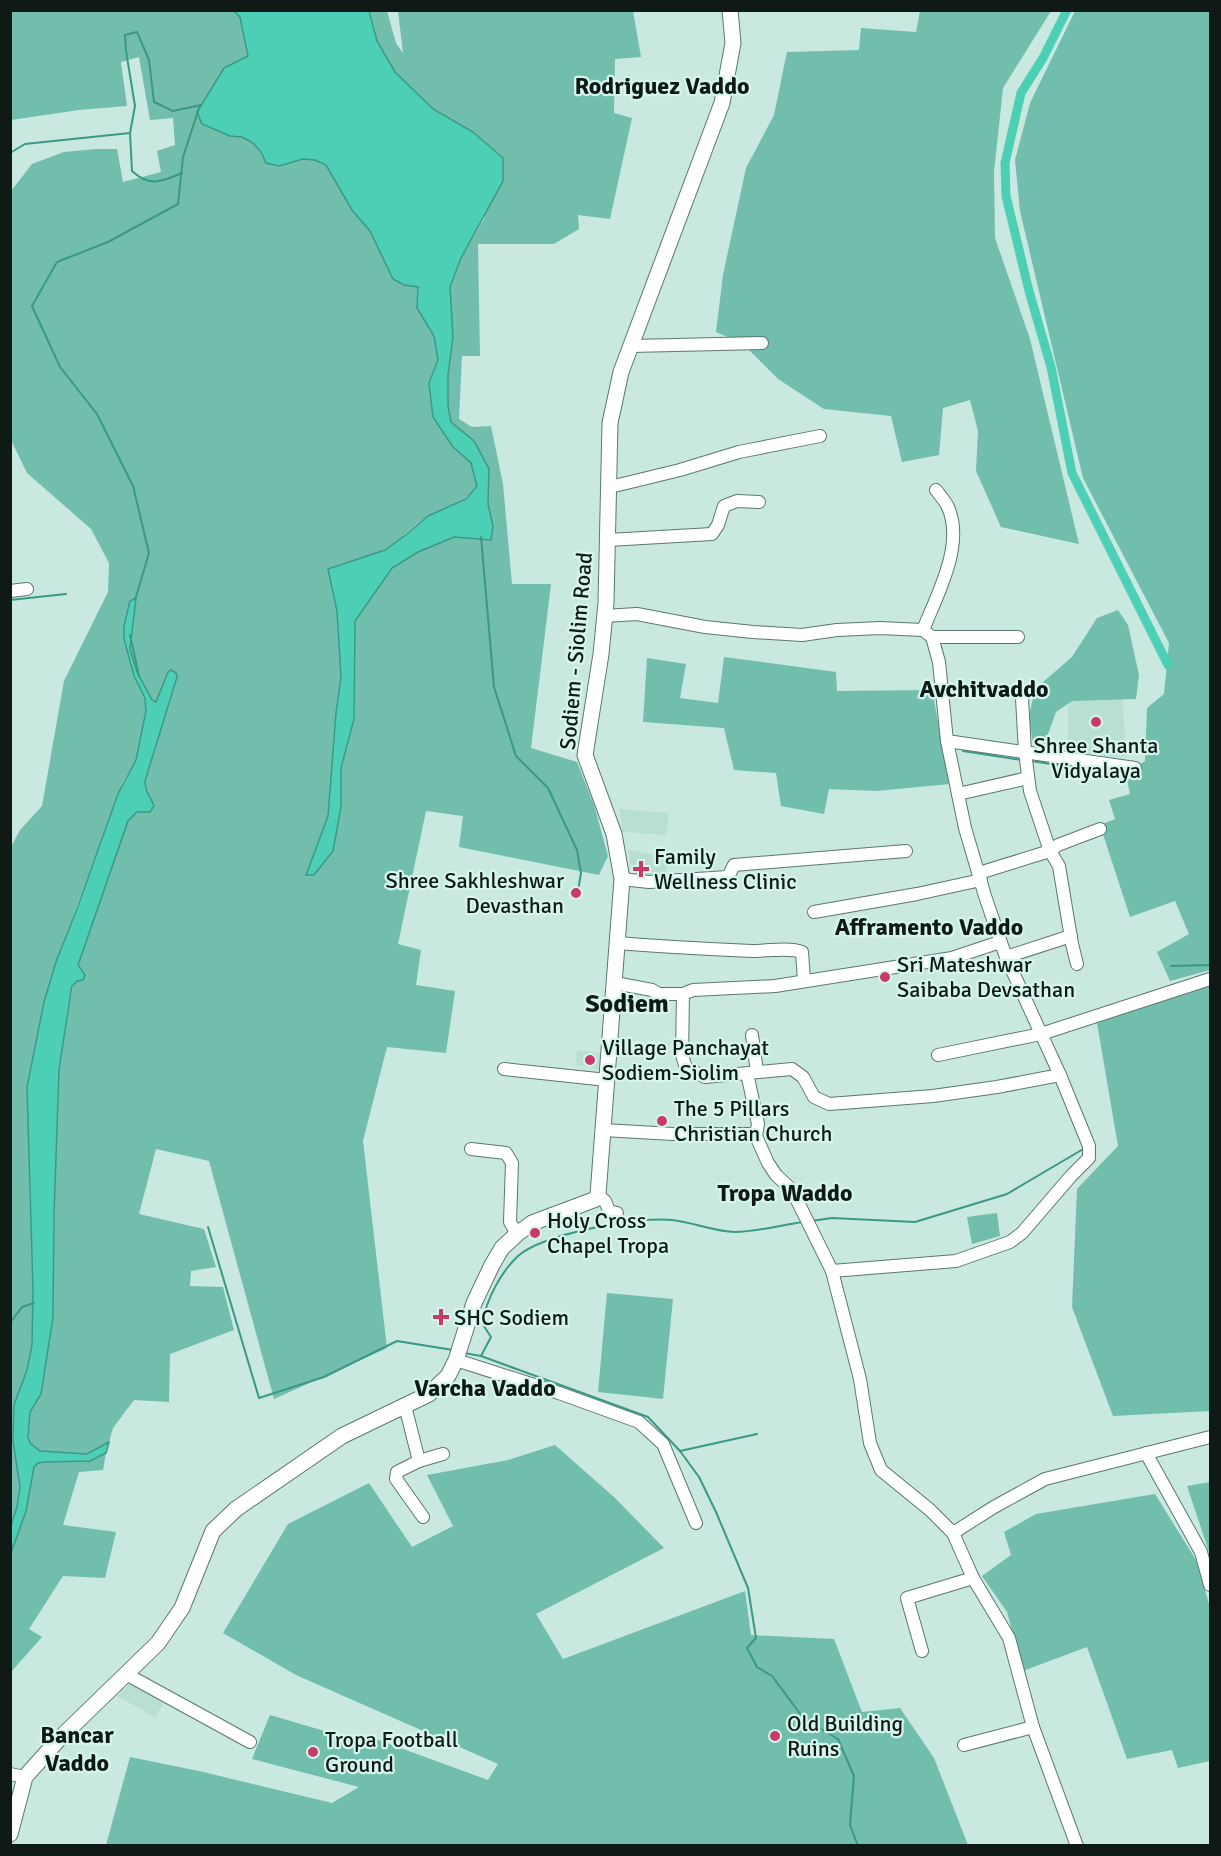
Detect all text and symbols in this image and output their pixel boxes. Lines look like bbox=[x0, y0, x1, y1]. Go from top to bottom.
district label: Rodriguez Vaddo bbox=[574, 71, 750, 101]
street label: Sodiem - Siolim Road bbox=[554, 551, 598, 751]
district label: Avchitvaddo bbox=[919, 674, 1049, 704]
marker: Shree Shanta Vidyalaya bbox=[1089, 715, 1103, 729]
place label: Shree Shanta Vidyalaya bbox=[1034, 732, 1158, 784]
place label: Family Wellness Clinic bbox=[654, 843, 797, 895]
marker: Family Wellness Clinic bbox=[632, 860, 650, 878]
place label: Shree Sakhleshwar Devasthan bbox=[385, 867, 564, 919]
marker: Shree Sakhleshwar Devasthan bbox=[569, 886, 583, 900]
district label: Afframento Vaddo bbox=[835, 912, 1023, 942]
place label: Sri Mateshwar Saibaba Devsathan bbox=[897, 951, 1075, 1003]
marker: Sri Mateshwar Saibaba Devsathan bbox=[878, 970, 892, 984]
district label: Sodiem bbox=[585, 988, 669, 1020]
place label: Village Panchayat Sodiem-Siolim bbox=[602, 1034, 769, 1086]
marker: Village Panchayat Sodiem-Siolim bbox=[583, 1053, 597, 1067]
place label: The 5 Pillars Christian Church bbox=[674, 1095, 832, 1147]
marker: The 5 Pillars Christian Church bbox=[655, 1114, 669, 1128]
district label: Tropa Waddo bbox=[718, 1178, 852, 1208]
place label: Holy Cross Chapel Tropa bbox=[547, 1207, 669, 1259]
marker: Holy Cross Chapel Tropa bbox=[528, 1226, 542, 1240]
place label: SHC Sodiem bbox=[454, 1304, 569, 1331]
marker: SHC Sodiem bbox=[432, 1308, 450, 1326]
district label: Varcha Vaddo bbox=[414, 1373, 556, 1403]
place label: Old Building Ruins bbox=[787, 1710, 903, 1762]
district label: Bancar Vaddo bbox=[40, 1720, 114, 1778]
place label: Tropa Football Ground bbox=[325, 1726, 458, 1778]
marker: Old Building Ruins bbox=[768, 1729, 782, 1743]
marker: Tropa Football Ground bbox=[306, 1745, 320, 1759]

